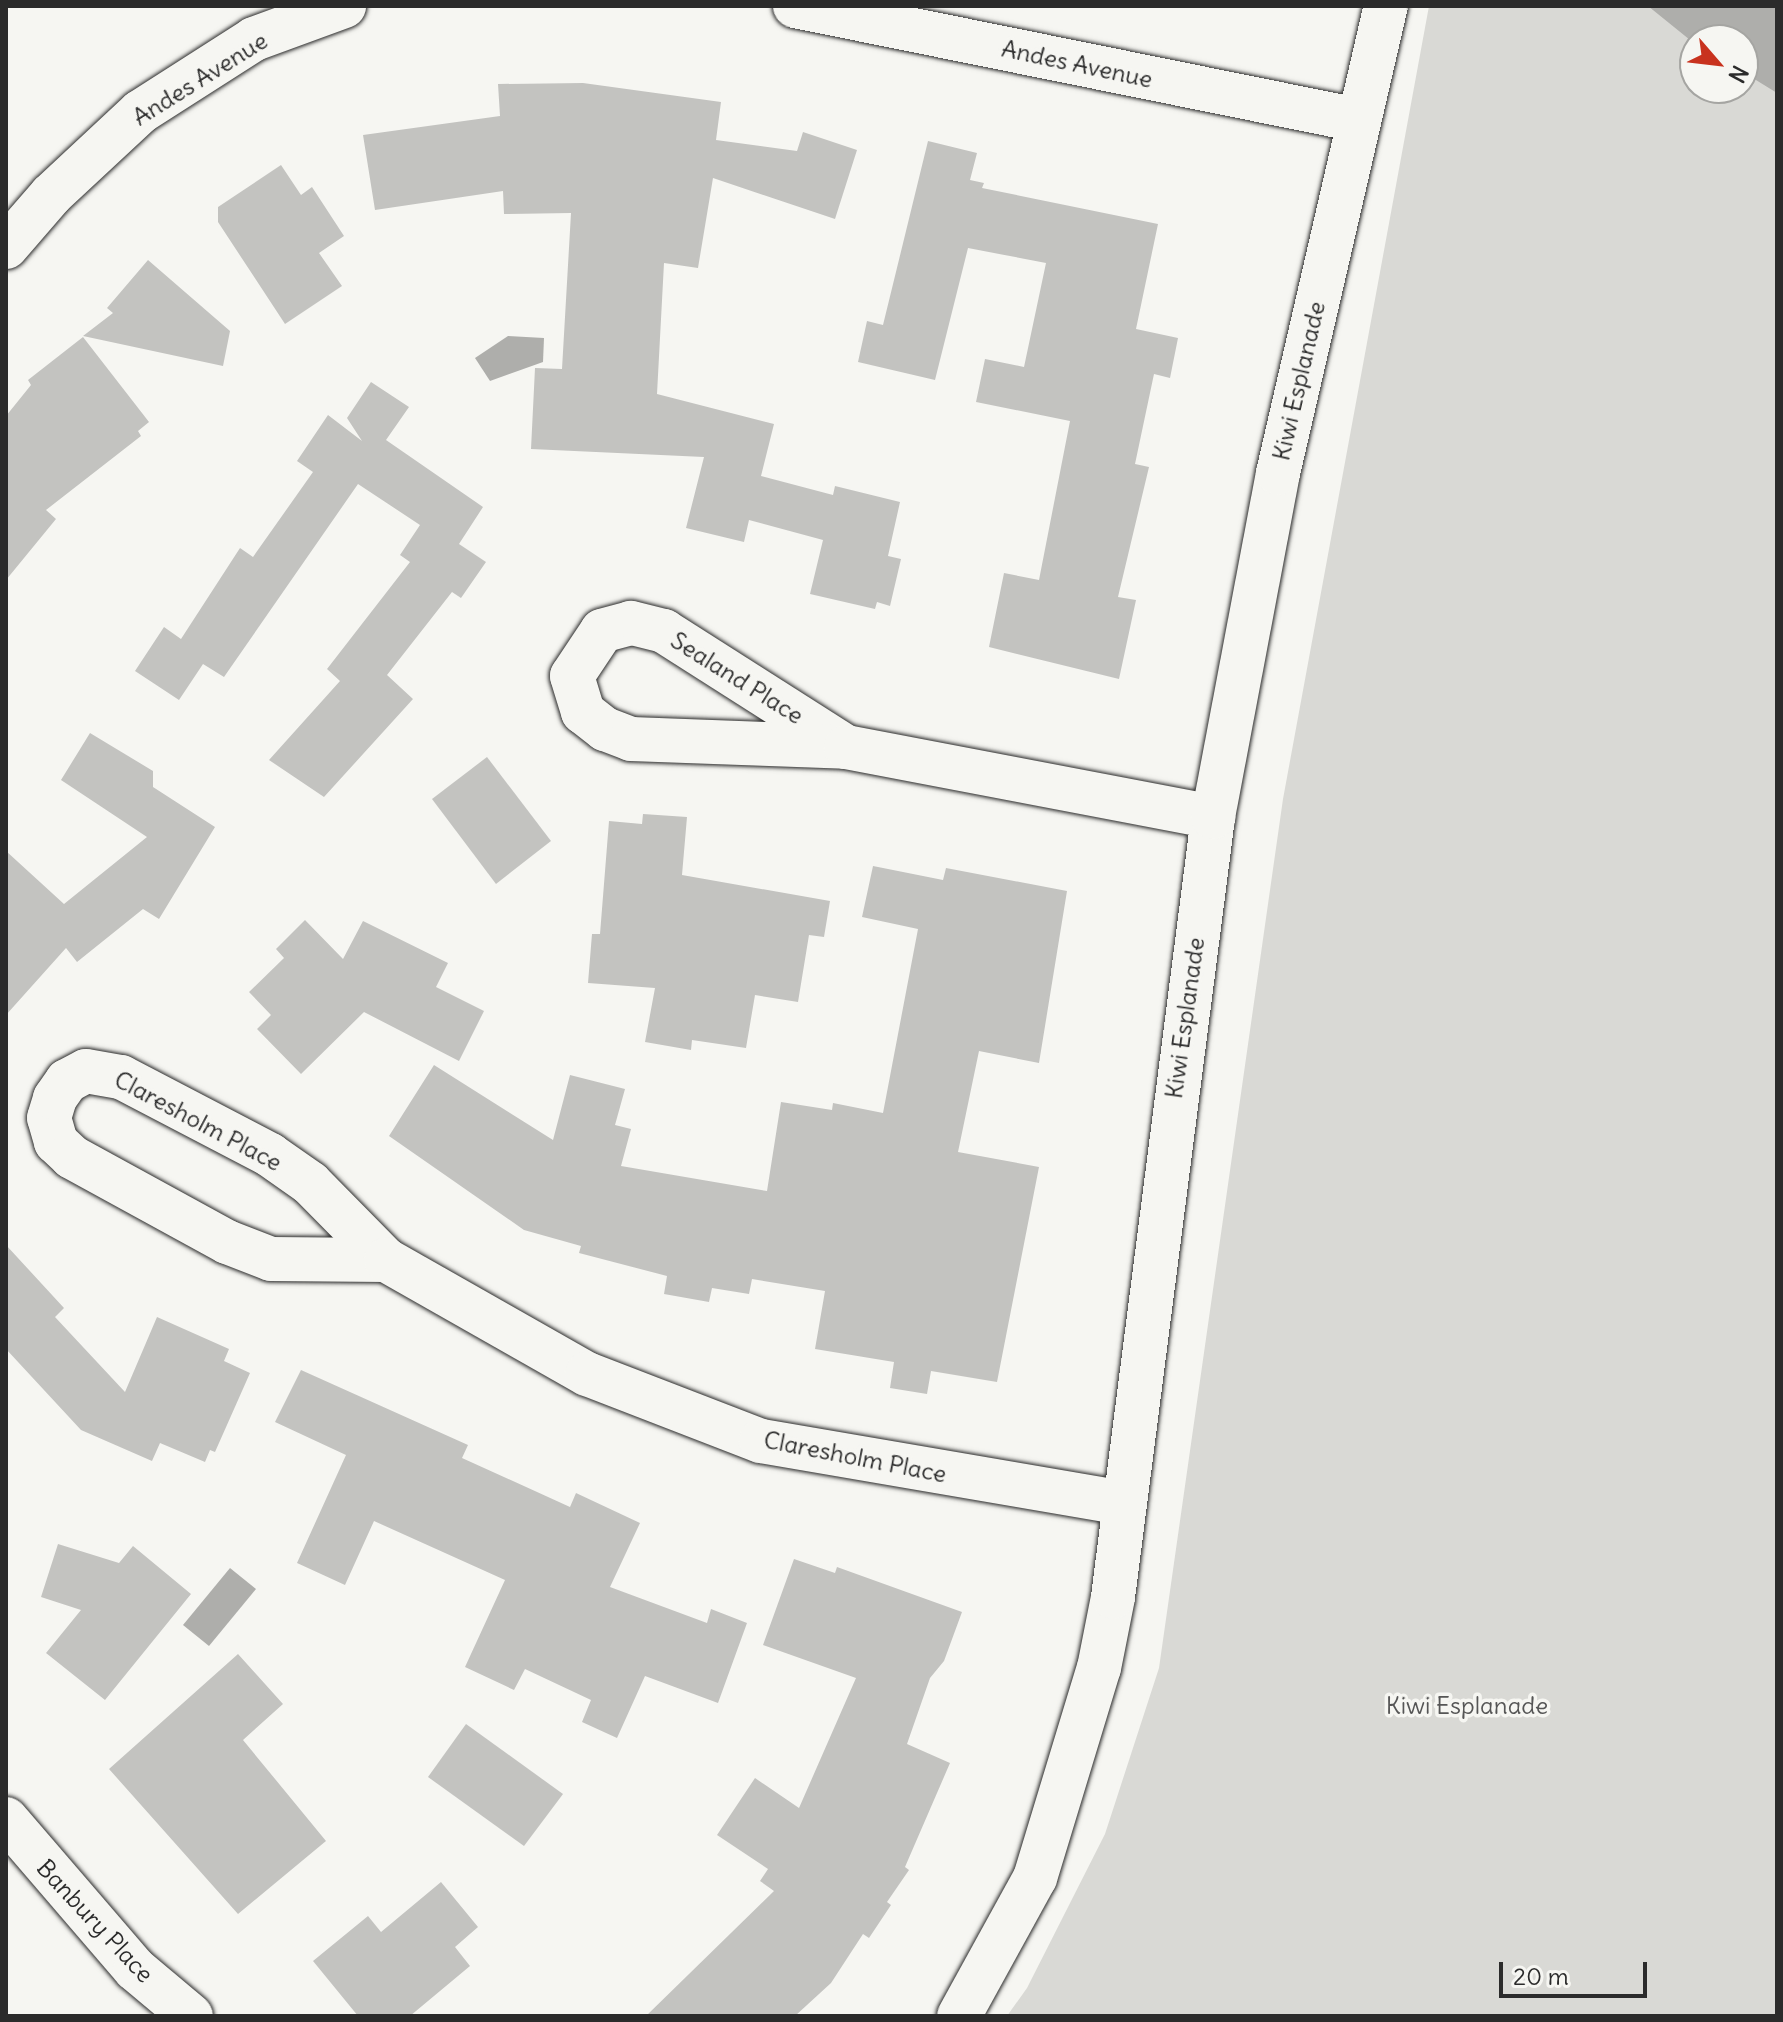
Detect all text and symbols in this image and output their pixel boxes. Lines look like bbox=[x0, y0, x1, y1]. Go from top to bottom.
north arrow bbox=[1679, 24, 1759, 104]
street label: Andes Avenue bbox=[127, 26, 273, 132]
street label: Andes Avenue bbox=[999, 34, 1155, 94]
text: N bbox=[1722, 61, 1754, 88]
street label: Kiwi Esplanade bbox=[1267, 299, 1331, 463]
street label: Sealand Place bbox=[665, 626, 809, 730]
street label: Kiwi Esplanade bbox=[1159, 936, 1211, 1100]
street label: Claresholm Place bbox=[109, 1065, 287, 1177]
street label: Claresholm Place bbox=[761, 1425, 949, 1489]
park label: Kiwi Esplanade bbox=[1386, 1692, 1548, 1720]
street label: Banbury Place bbox=[31, 1853, 159, 1989]
scale bar bbox=[1503, 1946, 1651, 1996]
text: 20 m bbox=[1513, 1961, 1569, 1991]

